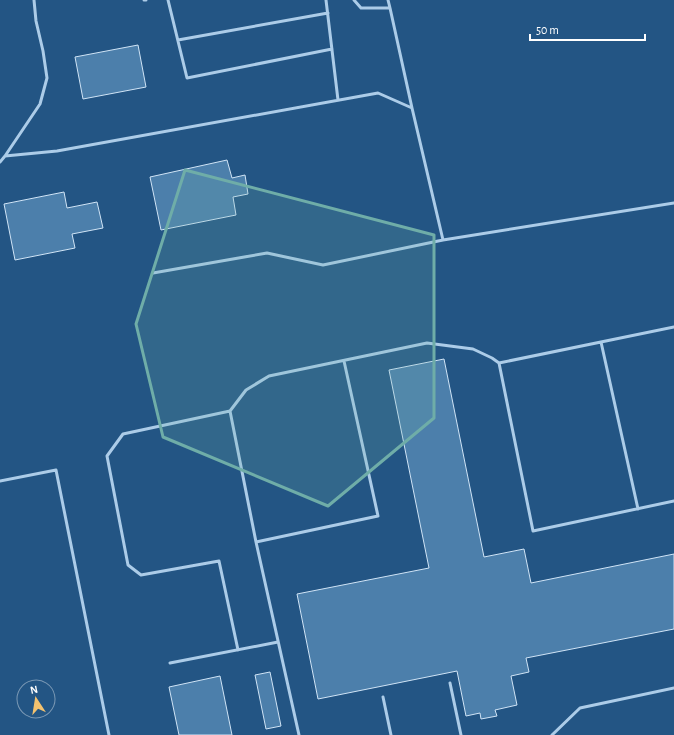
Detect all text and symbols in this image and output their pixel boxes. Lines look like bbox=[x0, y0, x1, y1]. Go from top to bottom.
scale bar bbox=[530, 16, 645, 42]
text: 50 m bbox=[536, 24, 559, 36]
north arrow bbox=[16, 679, 56, 719]
text: N bbox=[29, 684, 39, 696]

